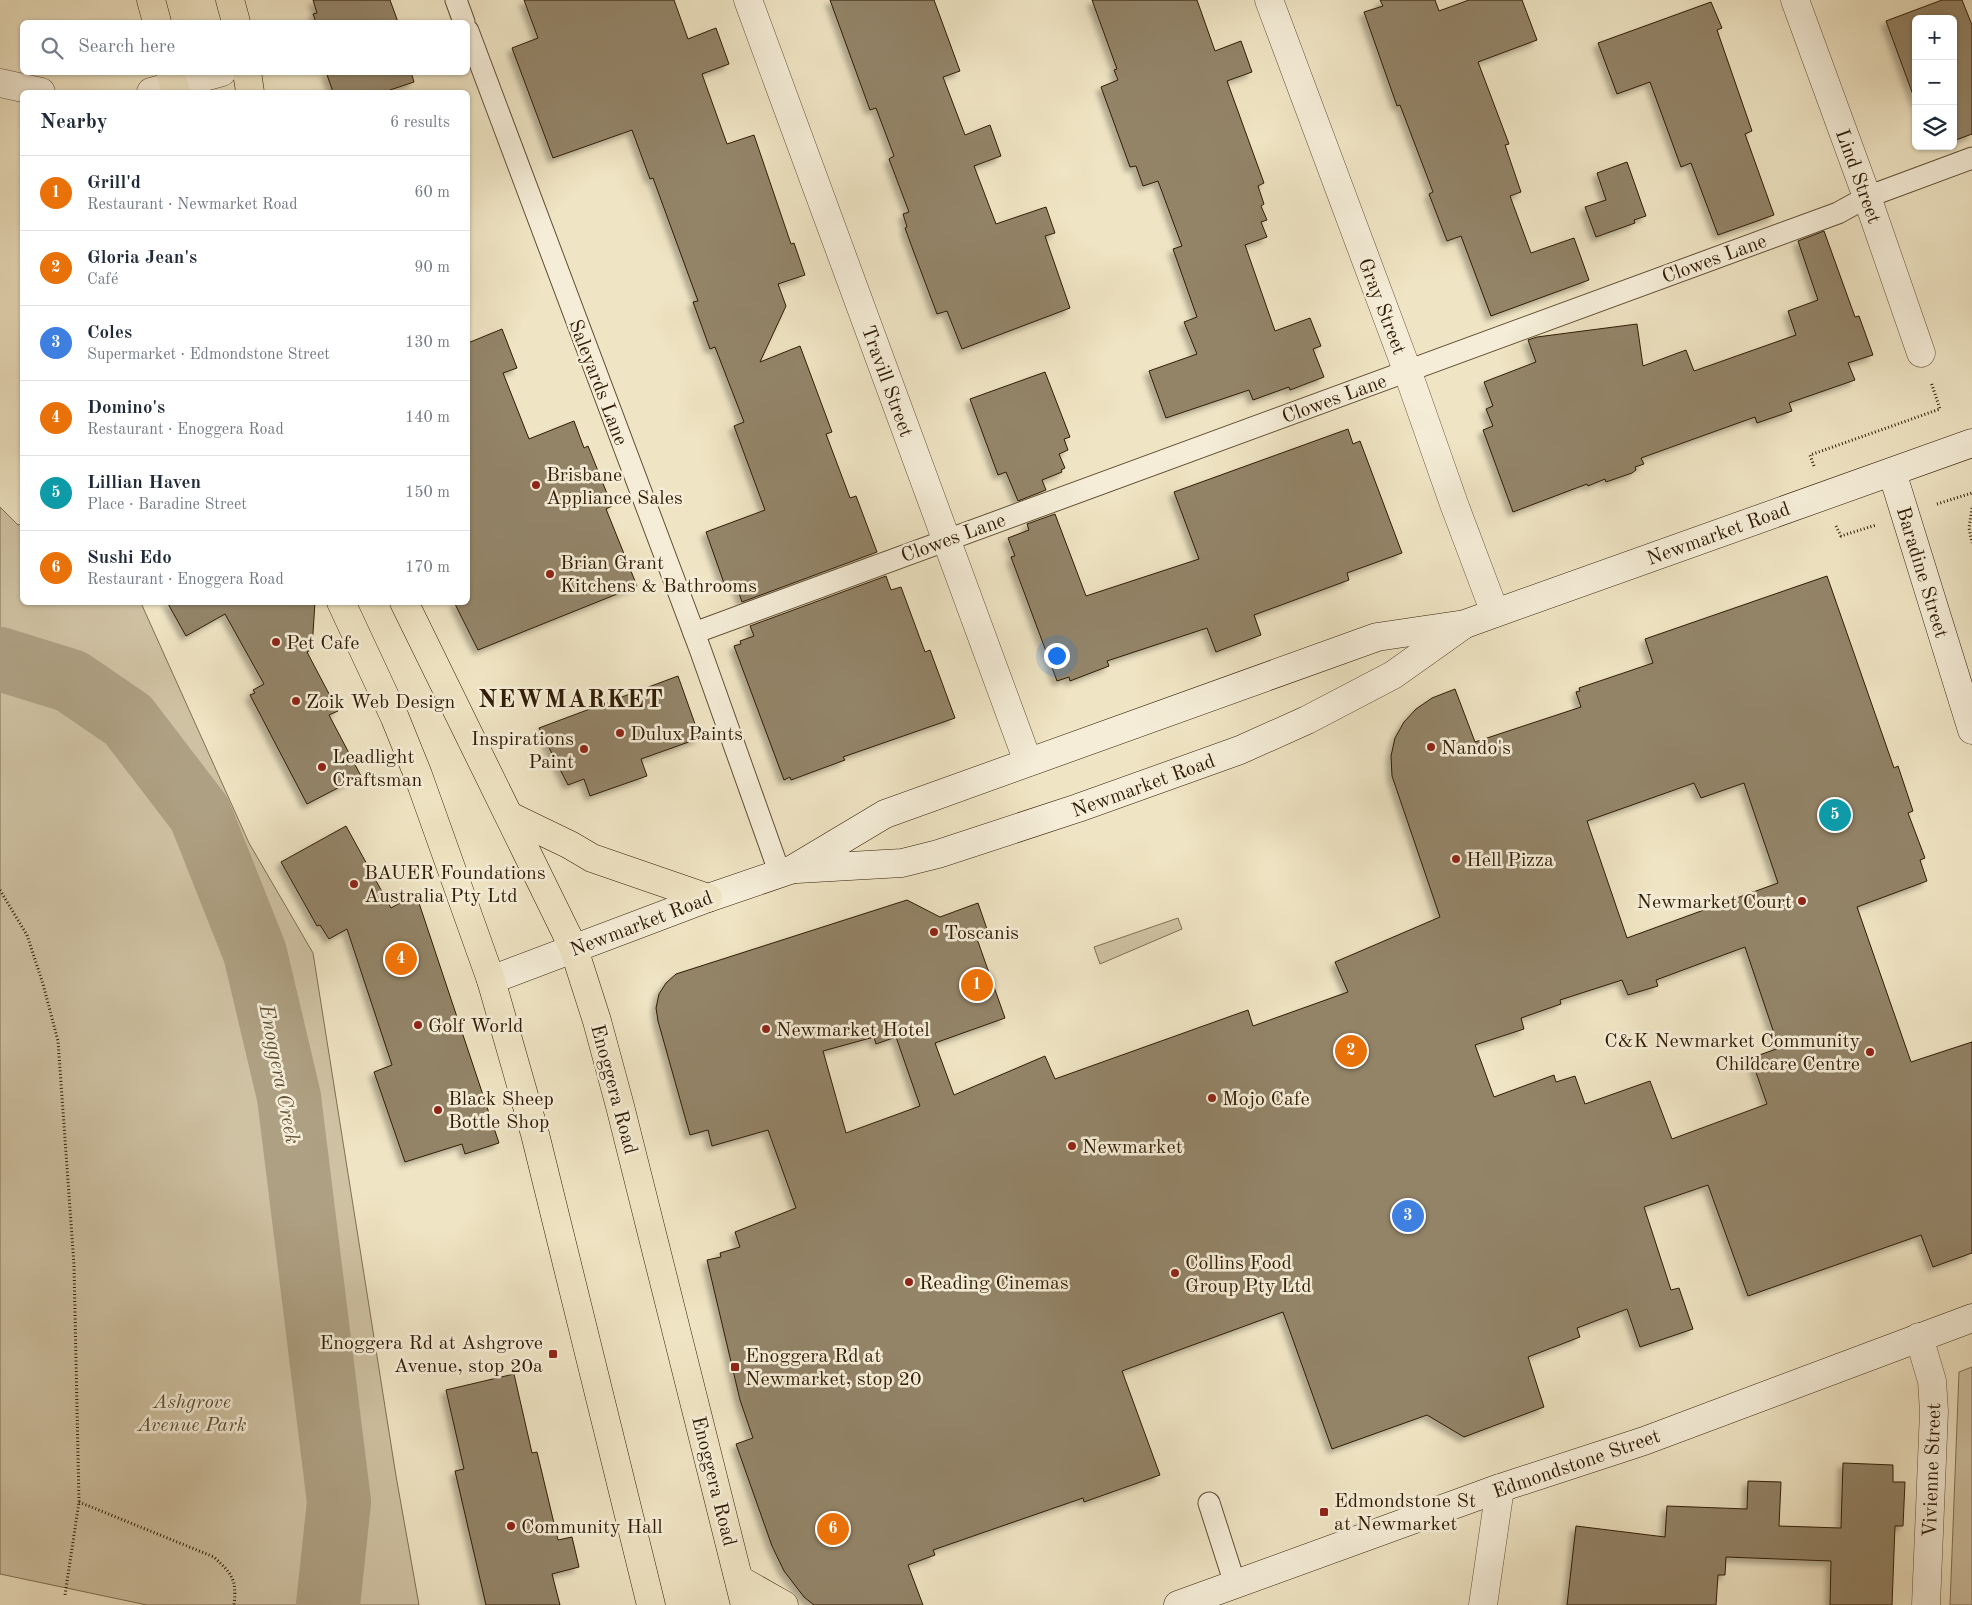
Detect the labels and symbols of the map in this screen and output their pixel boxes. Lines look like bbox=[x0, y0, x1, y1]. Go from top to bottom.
street label: Lind Street bbox=[1831, 127, 1883, 226]
street label: Clowes Lane bbox=[1660, 232, 1770, 288]
street label: Gray Street bbox=[1354, 256, 1409, 358]
street label: Saleyards Lane bbox=[564, 317, 630, 448]
street label: Travill Street bbox=[857, 323, 916, 440]
street label: Clowes Lane bbox=[1280, 372, 1390, 428]
place label: Brisbane Appliance Sales bbox=[546, 466, 683, 509]
marker: Brisbane Appliance Sales bbox=[530, 479, 542, 491]
street label: Newmarket Road bbox=[1644, 500, 1793, 570]
street label: Baradine Street bbox=[1892, 505, 1951, 641]
street label: Clowes Lane bbox=[899, 511, 1009, 567]
place label: Brian Grant Kitchens & Bathrooms bbox=[560, 554, 757, 597]
marker: Brian Grant Kitchens & Bathrooms bbox=[544, 568, 556, 580]
place label: Pet Cafe bbox=[286, 634, 359, 654]
marker: Pet Cafe bbox=[270, 636, 282, 648]
your location bbox=[1044, 643, 1070, 669]
district label: NEWMARKET bbox=[478, 688, 664, 713]
place label: Zoik Web Design bbox=[306, 693, 456, 713]
marker: Zoik Web Design bbox=[290, 695, 302, 707]
place label: Dulux Paints bbox=[630, 725, 743, 745]
marker: Dulux Paints bbox=[614, 727, 626, 739]
place label: Inspirations Paint bbox=[471, 730, 574, 773]
place label: Nando's bbox=[1441, 739, 1511, 759]
marker: Nando's bbox=[1425, 741, 1437, 753]
marker: Inspirations Paint bbox=[578, 743, 590, 755]
place label: Leadlight Craftsman bbox=[332, 748, 423, 791]
street label: Newmarket Road bbox=[1069, 752, 1218, 822]
marker: Leadlight Craftsman bbox=[316, 761, 328, 773]
pin: 5 bbox=[1819, 796, 1851, 834]
place label: Hell Pizza bbox=[1466, 851, 1554, 871]
marker: Hell Pizza bbox=[1450, 853, 1462, 865]
place label: BAUER Foundations Australia Pty Ltd bbox=[364, 864, 546, 907]
marker: BAUER Foundations Australia Pty Ltd bbox=[348, 878, 360, 890]
street label: Newmarket Road bbox=[568, 889, 716, 961]
place label: Newmarket Court bbox=[1637, 893, 1792, 913]
marker: Newmarket Court bbox=[1796, 895, 1808, 907]
place label: Toscanis bbox=[944, 924, 1019, 944]
marker: Toscanis bbox=[928, 926, 940, 938]
pin: 4 bbox=[385, 940, 417, 978]
pin: 1 bbox=[961, 966, 993, 1004]
water label: Enoggera Creek bbox=[254, 1002, 302, 1146]
place label: Golf World bbox=[428, 1017, 523, 1037]
marker: Golf World bbox=[412, 1019, 424, 1031]
place label: Newmarket Hotel bbox=[776, 1021, 930, 1041]
street label: Enoggera Road bbox=[586, 1022, 640, 1157]
marker: Newmarket Hotel bbox=[760, 1023, 772, 1035]
pin: 2 bbox=[1335, 1032, 1367, 1070]
place label: C&K Newmarket Community Childcare Centre bbox=[1604, 1032, 1860, 1075]
marker: C&K Newmarket Community Childcare Centre bbox=[1864, 1046, 1876, 1058]
place label: Black Sheep Bottle Shop bbox=[448, 1090, 554, 1133]
place label: Mojo Cafe bbox=[1222, 1090, 1310, 1110]
marker: Mojo Cafe bbox=[1206, 1092, 1218, 1104]
marker: Black Sheep Bottle Shop bbox=[432, 1104, 444, 1116]
place label: Newmarket bbox=[1082, 1138, 1183, 1158]
marker: Newmarket bbox=[1066, 1140, 1078, 1152]
pin: 3 bbox=[1392, 1197, 1424, 1235]
place label: Collins Food Group Pty Ltd bbox=[1185, 1254, 1312, 1297]
marker: Collins Food Group Pty Ltd bbox=[1169, 1267, 1181, 1279]
place label: Reading Cinemas bbox=[919, 1274, 1069, 1294]
marker: Reading Cinemas bbox=[903, 1276, 915, 1288]
place label: Enoggera Rd at Ashgrove Avenue, stop 20a bbox=[319, 1334, 543, 1377]
place label: Enoggera Rd at Newmarket, stop 20 bbox=[745, 1347, 922, 1390]
marker: Enoggera Rd at Ashgrove Avenue, stop 20a bbox=[547, 1348, 559, 1360]
marker: Enoggera Rd at Newmarket, stop 20 bbox=[729, 1361, 741, 1373]
park label: Ashgrove Avenue Park bbox=[137, 1393, 247, 1436]
street label: Vivienne Street bbox=[1921, 1402, 1945, 1538]
street label: Enoggera Road bbox=[687, 1414, 739, 1549]
street label: Edmondstone Street bbox=[1490, 1427, 1663, 1503]
place label: Edmondstone St at Newmarket bbox=[1334, 1492, 1476, 1535]
marker: Edmondstone St at Newmarket bbox=[1318, 1506, 1330, 1518]
pin: 6 bbox=[817, 1510, 849, 1548]
place label: Community Hall bbox=[521, 1518, 663, 1538]
marker: Community Hall bbox=[505, 1520, 517, 1532]

